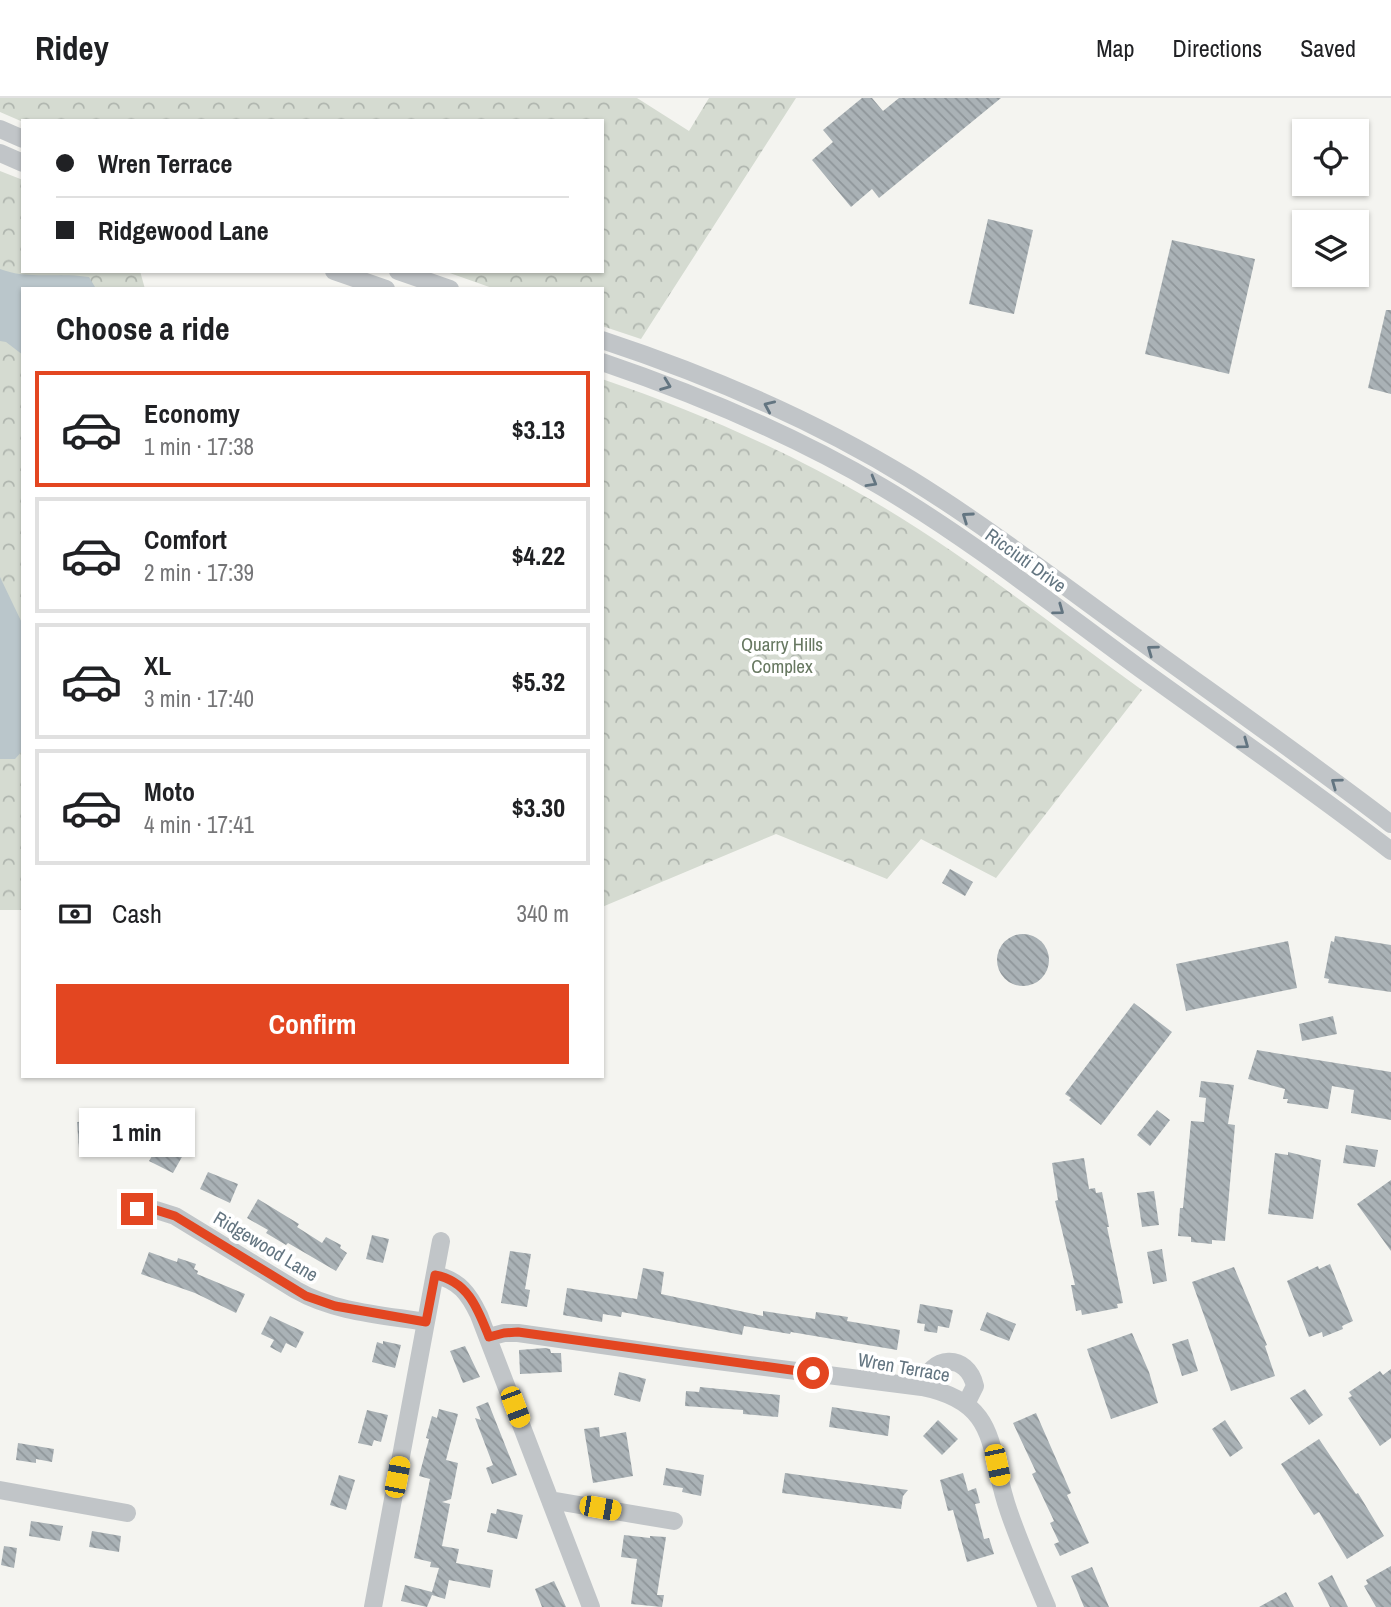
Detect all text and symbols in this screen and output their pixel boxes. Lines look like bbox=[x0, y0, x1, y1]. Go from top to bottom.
text: Ridey bbox=[35, 26, 109, 70]
text: Map bbox=[1096, 32, 1134, 64]
text: Directions bbox=[1172, 32, 1262, 64]
text: Saved bbox=[1300, 32, 1356, 64]
map controls bbox=[1292, 119, 1369, 287]
button: locate bbox=[1292, 119, 1369, 196]
text: Wren Terrace bbox=[98, 146, 232, 181]
button: layers bbox=[1292, 210, 1369, 287]
text: Ridgewood Lane bbox=[98, 213, 269, 248]
text: Choose a ride bbox=[56, 307, 230, 350]
one-way arrow bbox=[660, 377, 672, 391]
text: Economy bbox=[144, 396, 240, 431]
icon: car bbox=[60, 398, 123, 461]
one-way arrow bbox=[764, 400, 776, 414]
text: $3.13 bbox=[512, 412, 565, 447]
text: 1 min · 17:38 bbox=[144, 431, 254, 462]
one-way arrow bbox=[865, 474, 877, 487]
one-way arrow bbox=[962, 513, 975, 525]
text: Comfort bbox=[144, 522, 227, 557]
street label: Ricciuti Drive bbox=[980, 522, 1072, 598]
icon: car bbox=[60, 524, 123, 587]
text: $4.22 bbox=[512, 538, 565, 573]
text: 2 min · 17:39 bbox=[144, 557, 254, 588]
one-way arrow bbox=[1052, 602, 1064, 614]
park label: Quarry Hills Complex bbox=[741, 631, 823, 679]
one-way arrow bbox=[1147, 645, 1160, 658]
text: XL bbox=[144, 648, 171, 683]
icon: car bbox=[60, 650, 123, 713]
text: $5.32 bbox=[512, 664, 565, 699]
text: 3 min · 17:40 bbox=[144, 683, 254, 714]
one-way arrow bbox=[1236, 735, 1249, 748]
text: Moto bbox=[144, 774, 195, 809]
icon: car bbox=[60, 776, 123, 839]
one-way arrow bbox=[1331, 779, 1344, 792]
text: $3.30 bbox=[512, 790, 565, 825]
text: 4 min · 17:41 bbox=[144, 809, 254, 840]
icon: cash bbox=[56, 895, 94, 933]
text: Cash bbox=[112, 896, 162, 931]
text: 340 m bbox=[517, 898, 569, 929]
button: Confirm bbox=[56, 984, 569, 1064]
callout: 1 min bbox=[79, 1108, 195, 1156]
text: 1 min bbox=[112, 1117, 162, 1148]
route end bbox=[121, 1193, 153, 1225]
street label: Ridgewood Lane bbox=[209, 1205, 323, 1287]
street label: Wren Terrace bbox=[856, 1346, 952, 1388]
route start bbox=[797, 1357, 829, 1389]
car bbox=[498, 1384, 533, 1430]
car bbox=[983, 1442, 1012, 1488]
car bbox=[383, 1454, 412, 1500]
car bbox=[578, 1494, 623, 1522]

